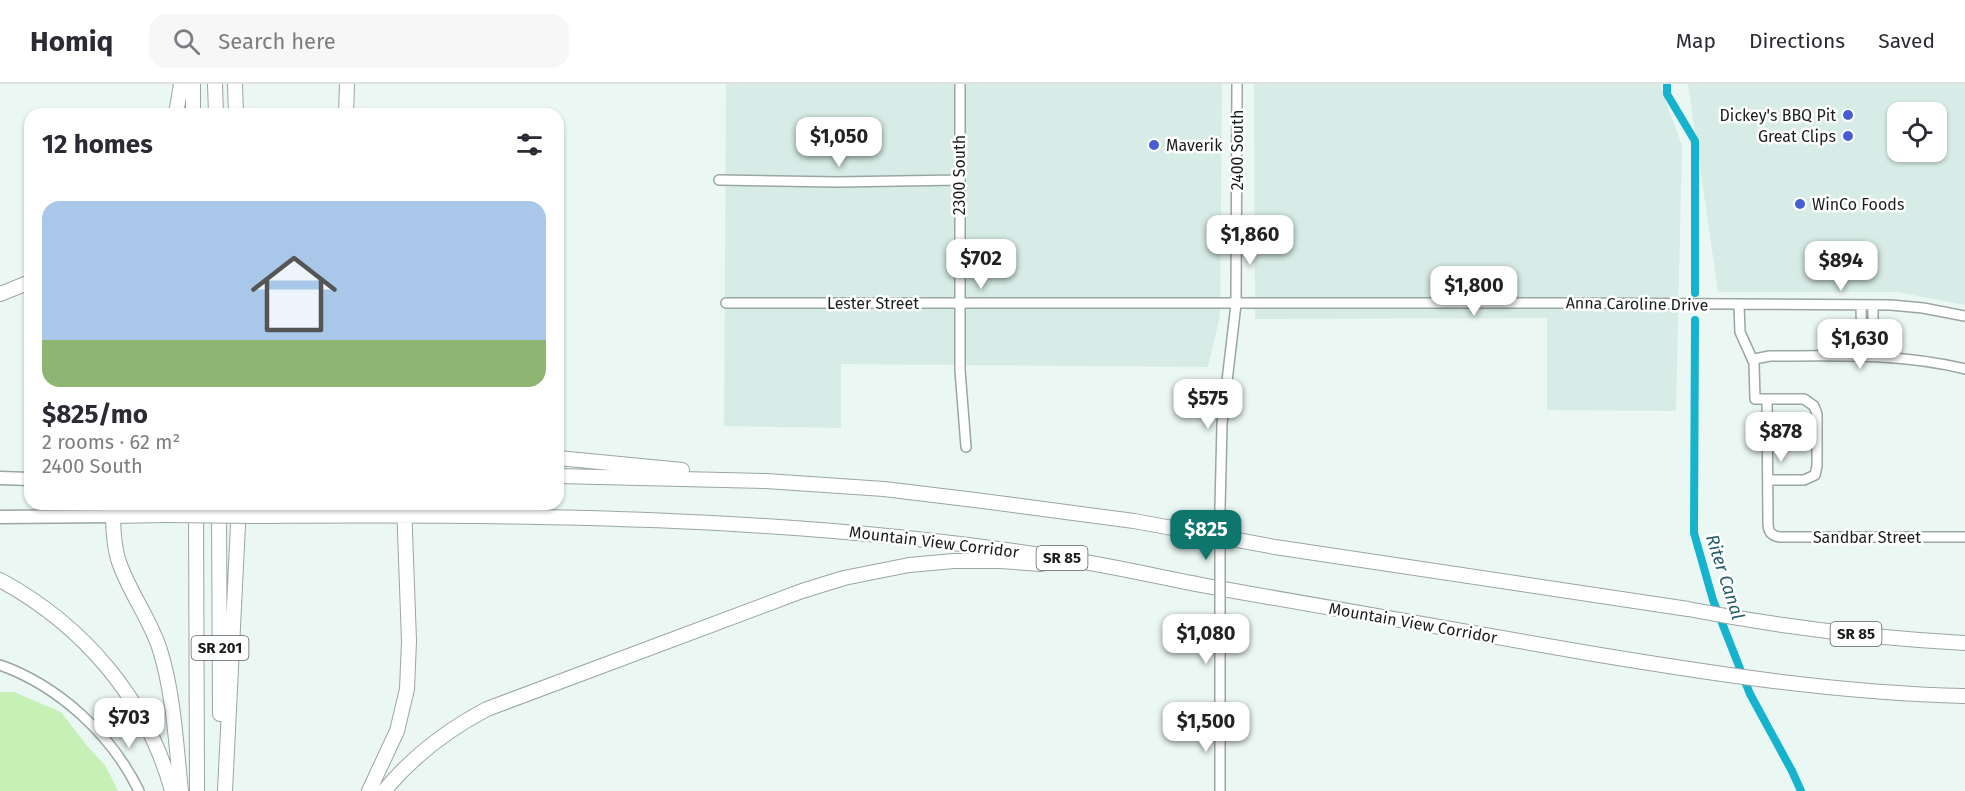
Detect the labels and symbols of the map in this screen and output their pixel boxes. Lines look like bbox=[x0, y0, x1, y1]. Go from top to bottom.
place label: Dickey's BBQ Pit bbox=[1720, 106, 1836, 125]
marker: Dickey's BBQ Pit bbox=[1841, 108, 1855, 122]
street label: 2400 South bbox=[1228, 110, 1247, 190]
pin: $1,050 bbox=[790, 117, 888, 168]
place label: Great Clips bbox=[1758, 127, 1836, 146]
marker: Great Clips bbox=[1841, 129, 1855, 143]
street label: 2300 South bbox=[950, 135, 969, 215]
place label: Maverik bbox=[1166, 136, 1223, 155]
marker: Maverik bbox=[1147, 138, 1161, 152]
place label: WinCo Foods bbox=[1812, 195, 1904, 214]
marker: WinCo Foods bbox=[1793, 197, 1807, 211]
pin: $1,860 bbox=[1201, 215, 1299, 266]
pin: $702 bbox=[945, 239, 1017, 290]
pin: $894 bbox=[1805, 241, 1877, 292]
pin: $1,800 bbox=[1425, 266, 1523, 317]
street label: Anna Caroline Drive bbox=[1566, 293, 1708, 315]
street label: Lester Street bbox=[827, 294, 919, 313]
pin: $1,630 bbox=[1811, 319, 1909, 370]
pin: $575 bbox=[1172, 379, 1244, 430]
pin: $878 bbox=[1745, 412, 1817, 463]
pin: $825 bbox=[1170, 510, 1242, 561]
street label: Mountain View Corridor bbox=[848, 522, 1021, 562]
street label: Sandbar Street bbox=[1813, 528, 1921, 547]
water label: Riter Canal bbox=[1701, 532, 1749, 622]
road number: SR 85 bbox=[1036, 546, 1088, 570]
street label: Mountain View Corridor bbox=[1327, 599, 1500, 647]
pin: $1,080 bbox=[1157, 614, 1255, 665]
road number: SR 85 bbox=[1830, 622, 1882, 646]
road number: SR 201 bbox=[192, 636, 248, 660]
pin: $703 bbox=[93, 698, 165, 749]
pin: $1,500 bbox=[1157, 702, 1255, 753]

